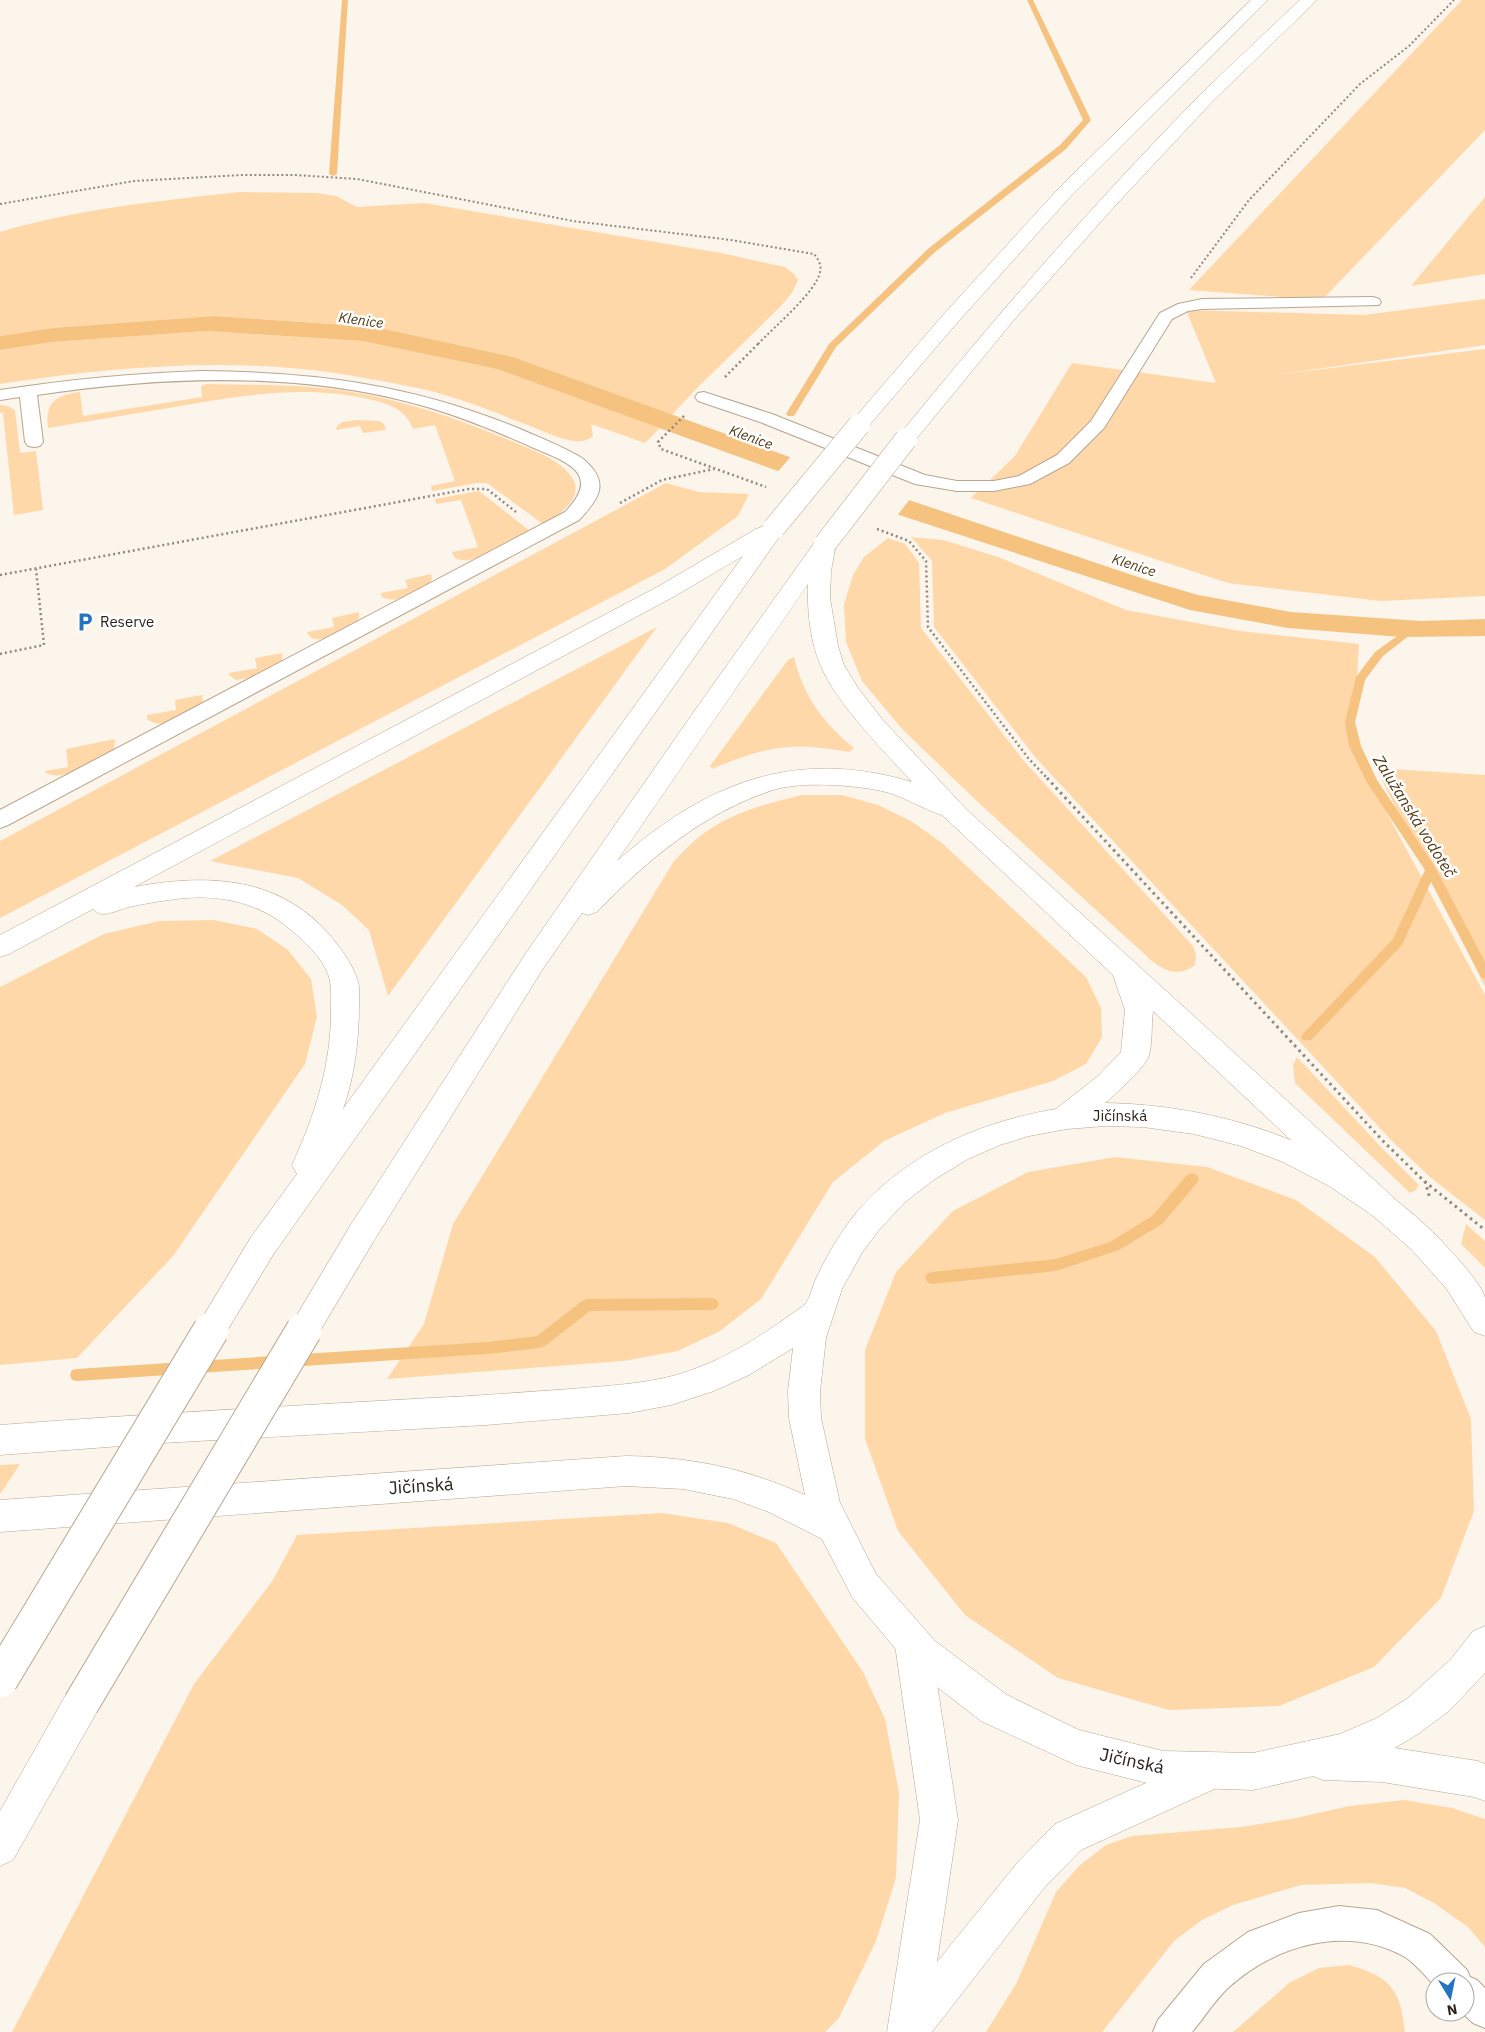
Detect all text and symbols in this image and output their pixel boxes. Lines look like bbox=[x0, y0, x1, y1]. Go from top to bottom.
water label: Klenice bbox=[337, 308, 385, 332]
water label: Klenice bbox=[727, 421, 775, 453]
water label: Klenice bbox=[1110, 549, 1158, 581]
parking icon: Reserve bbox=[74, 611, 96, 633]
place label: Reserve bbox=[100, 612, 154, 631]
water label: Zalužanská vodoteč bbox=[1369, 750, 1461, 882]
street label: Jičínská bbox=[1093, 1106, 1147, 1125]
street label: Jičínská bbox=[388, 1472, 455, 1499]
street label: Jičínská bbox=[1098, 1742, 1167, 1779]
north arrow bbox=[1425, 1972, 1475, 2022]
text: N bbox=[1446, 2000, 1459, 2020]

